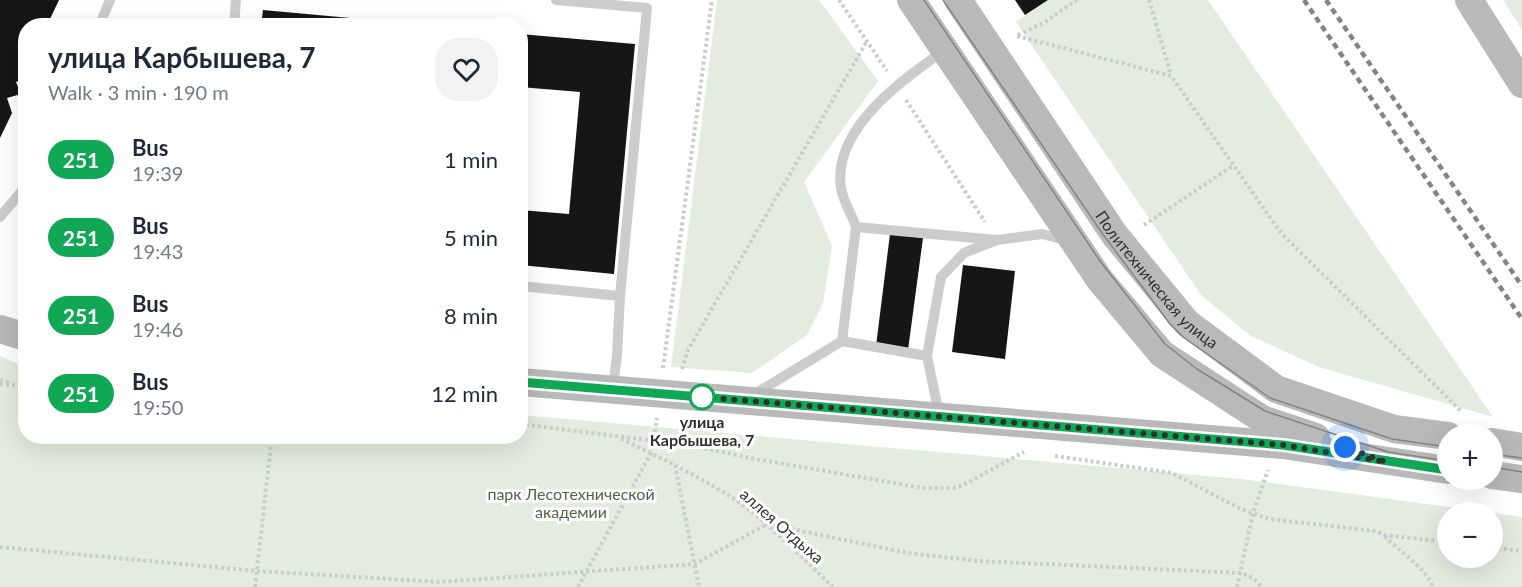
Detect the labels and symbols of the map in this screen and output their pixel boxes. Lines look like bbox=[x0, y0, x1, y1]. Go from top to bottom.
street label: Политехническая улица bbox=[1092, 207, 1222, 352]
marker: улица Карбышева, 7 bbox=[689, 384, 715, 410]
place label: улица Карбышева, 7 bbox=[650, 412, 754, 449]
your location bbox=[1330, 432, 1360, 462]
park label: парк Лесотехнической академии bbox=[487, 484, 655, 521]
street label: аллея Отдыха bbox=[737, 484, 828, 567]

